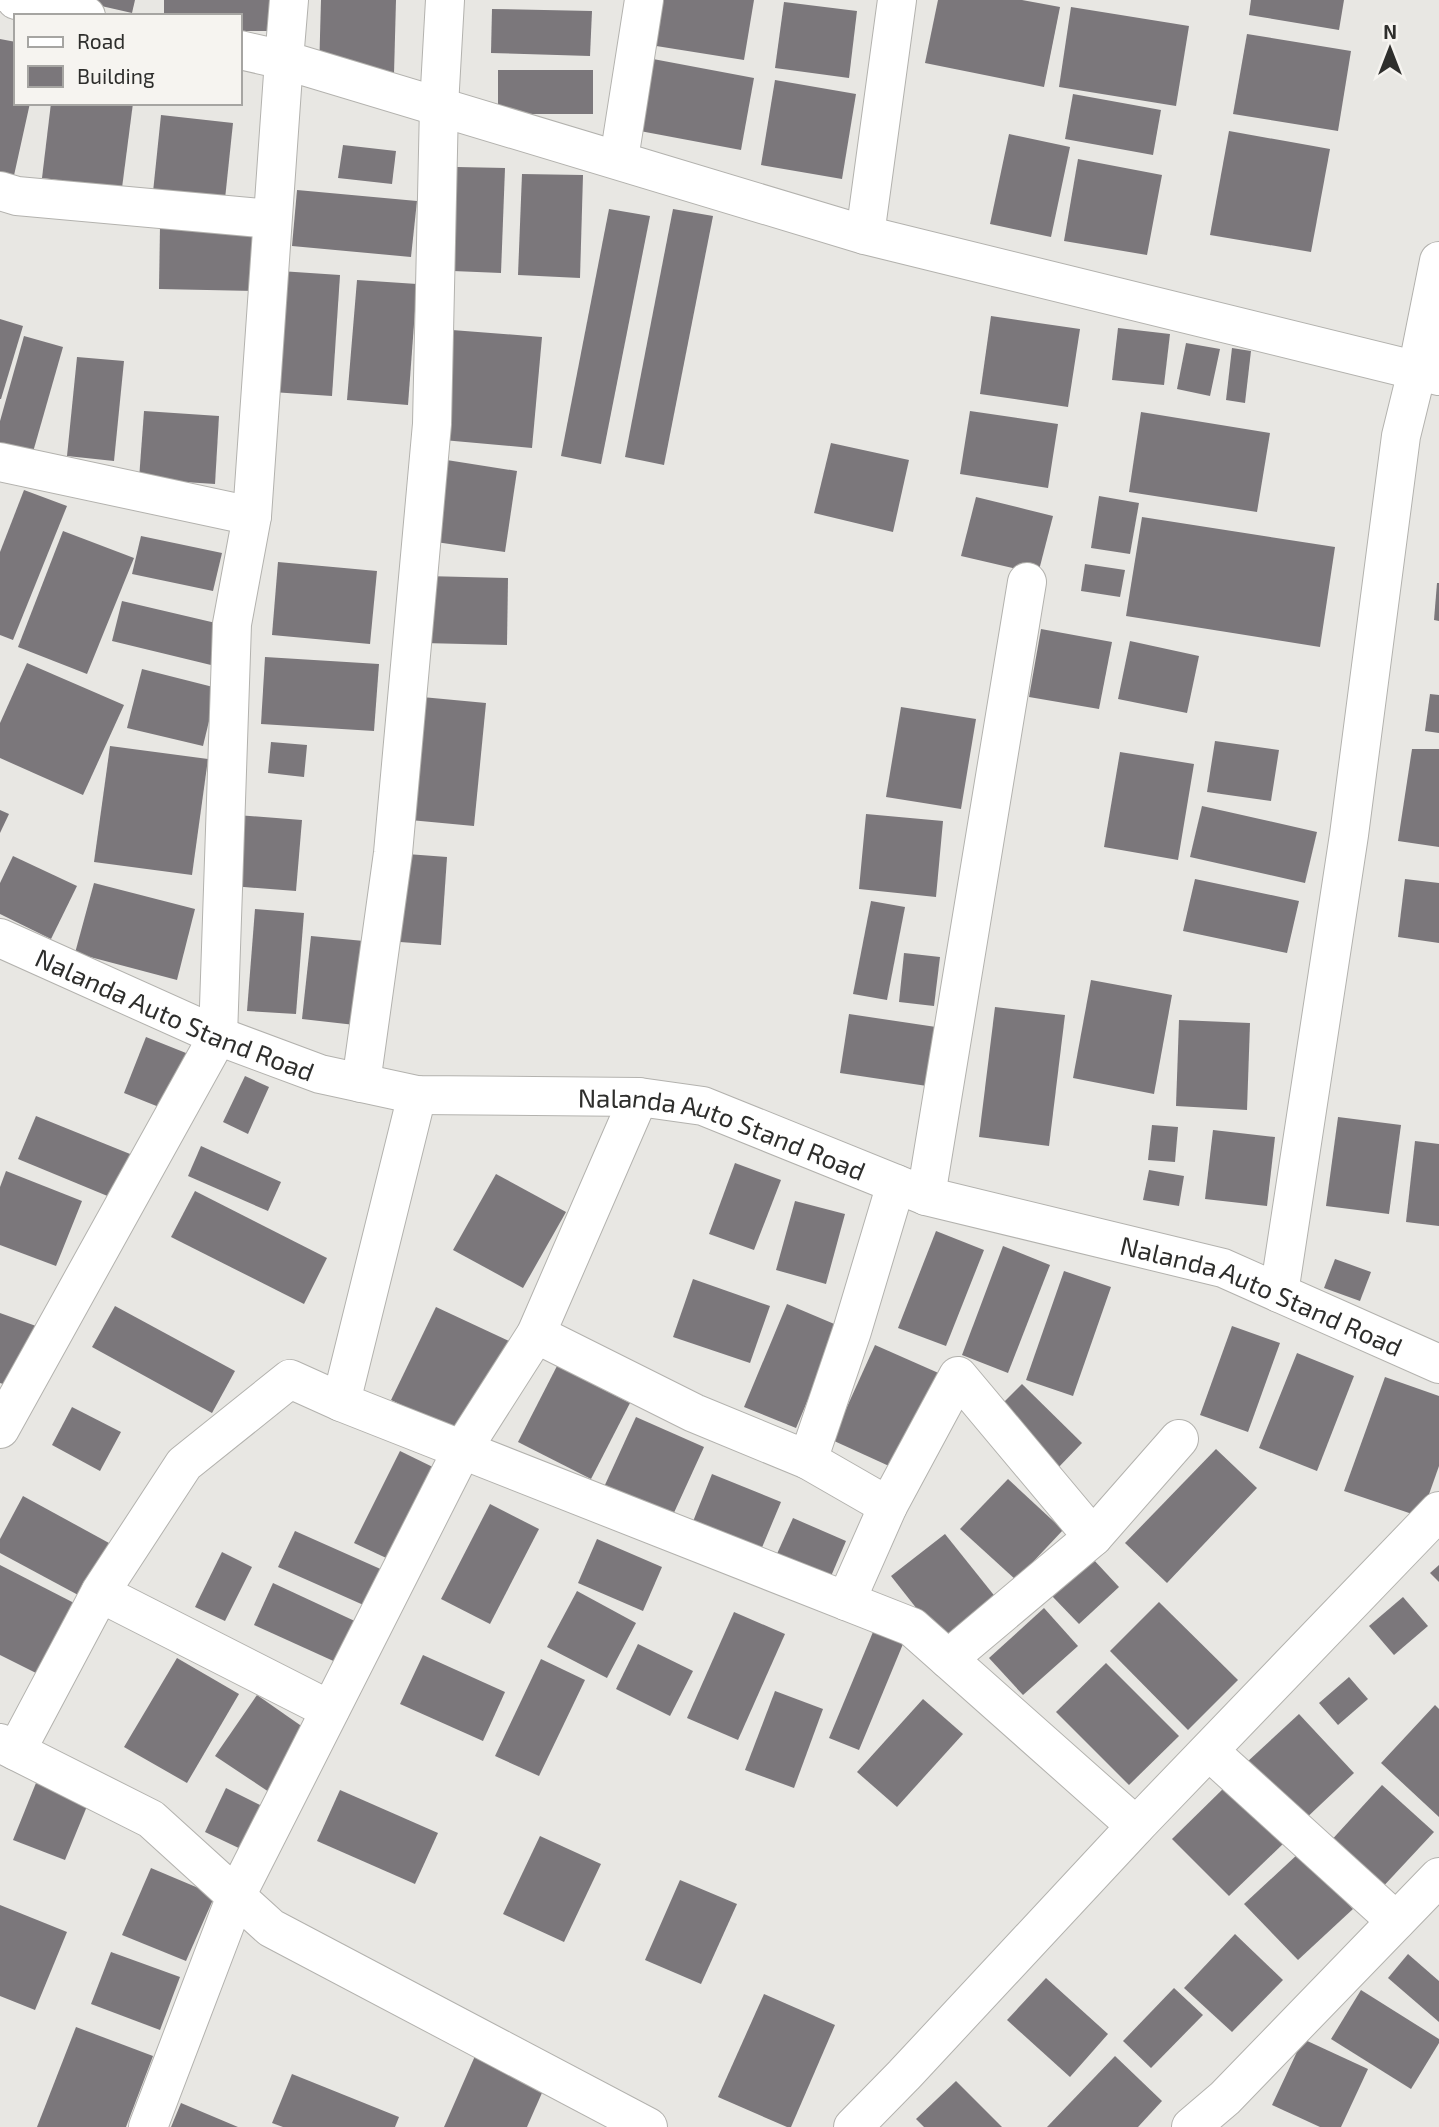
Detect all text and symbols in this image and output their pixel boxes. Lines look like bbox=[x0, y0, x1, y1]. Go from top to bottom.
legend bbox=[14, 14, 242, 105]
north arrow bbox=[1355, 14, 1425, 84]
text: N bbox=[1383, 20, 1397, 43]
text: Road bbox=[77, 28, 125, 53]
text: Building bbox=[77, 63, 155, 88]
street label: Nalanda Auto Stand Road bbox=[31, 941, 319, 1086]
street label: Nalanda Auto Stand Road bbox=[578, 1081, 870, 1186]
street label: Nalanda Auto Stand Road bbox=[1117, 1228, 1408, 1361]

